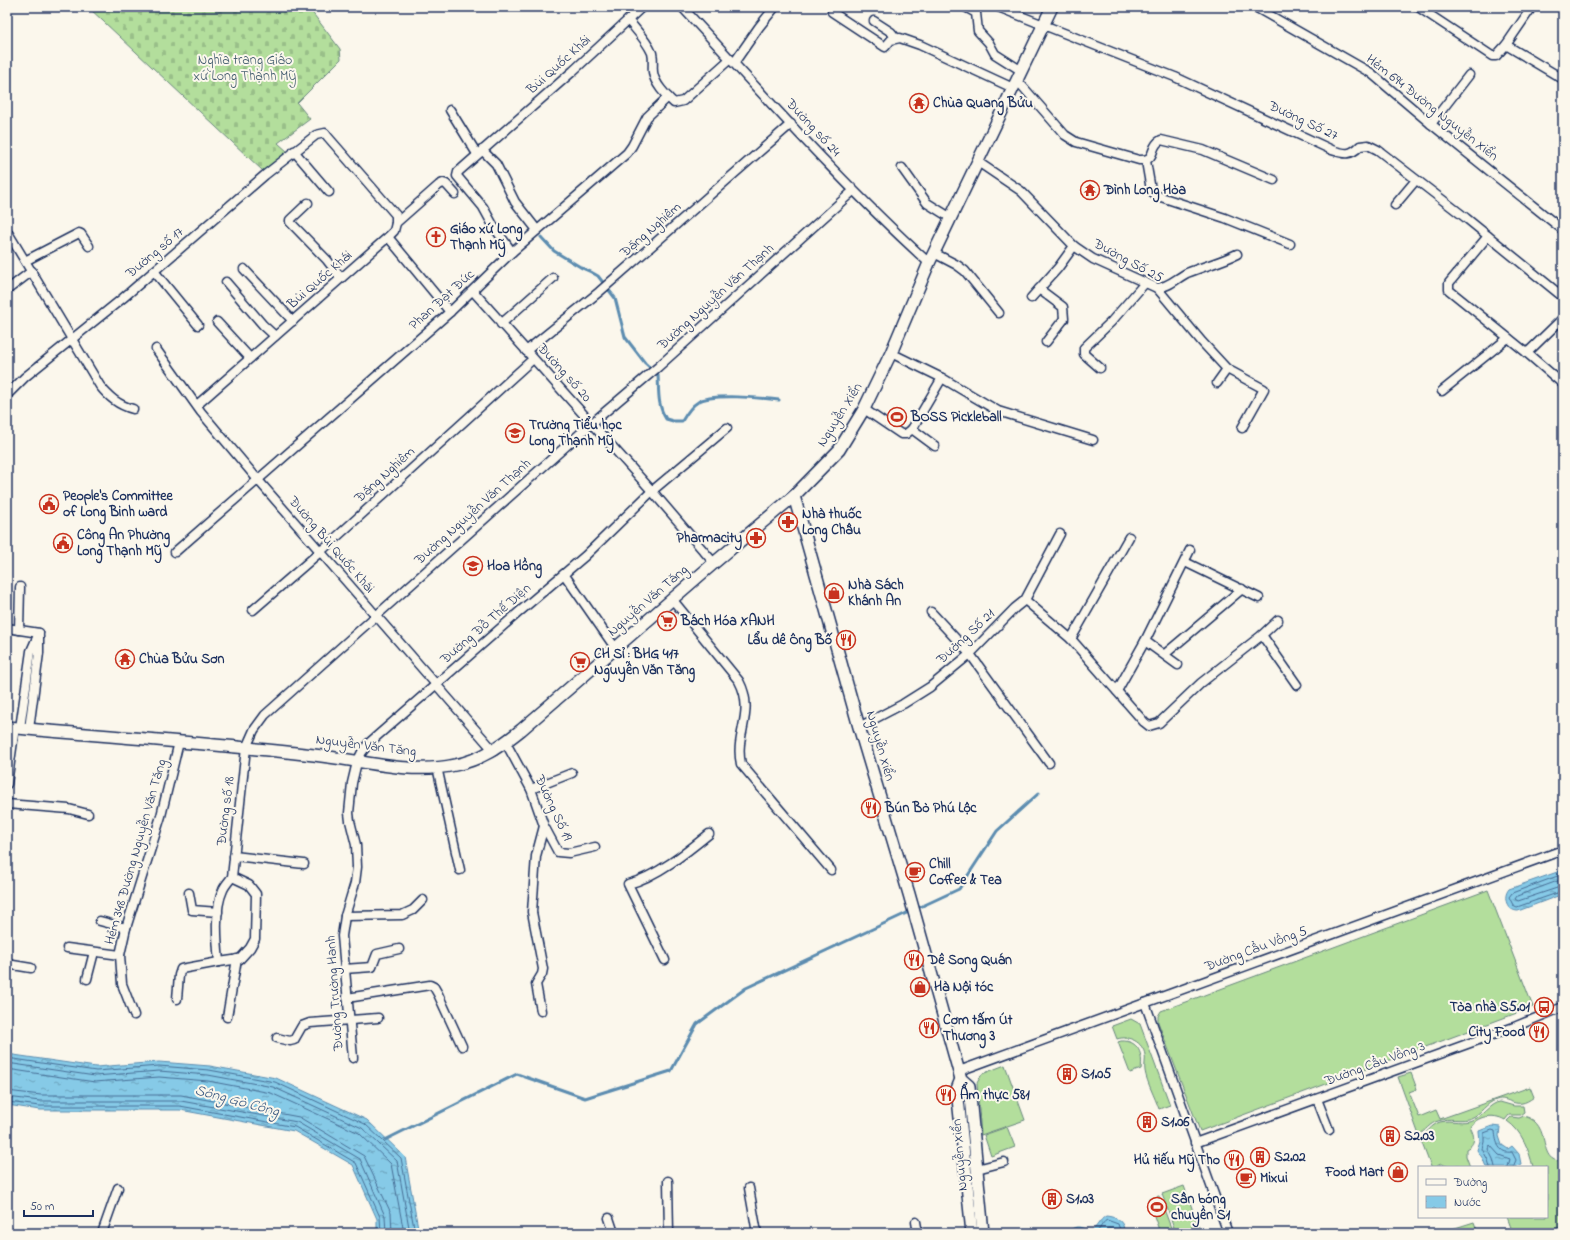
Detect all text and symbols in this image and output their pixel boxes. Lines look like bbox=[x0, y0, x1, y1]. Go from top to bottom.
street label: Bùi Quốc Khái bbox=[521, 30, 596, 100]
park label: Nghĩa trang Giáo xứ Long Thạnh Mỹ bbox=[193, 50, 296, 88]
street label: Hẻm 694 Đường Nguyễn Xiển bbox=[1361, 50, 1503, 167]
temple icon: Chùa Quang Bửu bbox=[908, 92, 930, 114]
street label: Đường số 24 bbox=[779, 93, 846, 163]
place label: Chùa Quang Bửu bbox=[933, 93, 1033, 116]
street label: Đường Số 27 bbox=[1263, 95, 1342, 147]
temple icon: Đình Long Hòa bbox=[1079, 179, 1101, 201]
place label: Đình Long Hòa bbox=[1103, 180, 1186, 203]
street label: Đặng Nghiêm bbox=[615, 197, 687, 264]
place label: Giáo xứ Long Thạnh Mỹ bbox=[450, 219, 523, 258]
street label: Đường số 17 bbox=[121, 222, 190, 285]
church icon: Giáo xứ Long Thạnh Mỹ bbox=[425, 226, 447, 248]
street label: Đường Số 25 bbox=[1088, 233, 1167, 289]
street label: Đường Nguyễn Văn Thạnh bbox=[652, 239, 780, 357]
street label: Bùi Quốc Khái bbox=[282, 246, 357, 315]
street label: Phan Đạt Đức bbox=[404, 264, 480, 335]
street label: Đường số 20 bbox=[530, 338, 596, 408]
street label: Nguyễn Xiển bbox=[812, 379, 869, 452]
sports icon: BOSS Pickleball bbox=[886, 406, 908, 428]
place label: BOSS Pickleball bbox=[910, 407, 1002, 428]
place label: Trường Tiểu học Long Thạnh Mỹ bbox=[529, 415, 623, 454]
school or university icon: Trường Tiểu học Long Thạnh Mỹ bbox=[504, 422, 526, 444]
street label: Đặng Nghiêm bbox=[349, 442, 421, 509]
street label: Đường Nguyễn Văn Thạnh bbox=[409, 454, 537, 572]
place label: People's Committee of Long Binh ward bbox=[63, 486, 174, 525]
street label: Đường Bùi Quốc Khái bbox=[281, 491, 379, 599]
public building icon: People's Committee of Long Binh ward bbox=[38, 493, 60, 515]
place label: Nhà thuốc Long Châu bbox=[802, 504, 862, 543]
pharmacy icon: Nhà thuốc Long Châu bbox=[777, 511, 799, 533]
place label: Công An Phường Long Thạnh Mỹ bbox=[77, 525, 171, 564]
pharmacy icon: Pharmacity bbox=[745, 527, 767, 549]
place label: Pharmacity bbox=[677, 528, 742, 551]
public building icon: Công An Phường Long Thạnh Mỹ bbox=[52, 532, 74, 554]
school or university icon: Hoa Hồng bbox=[462, 555, 484, 577]
place label: Hoa Hồng bbox=[487, 556, 543, 579]
street label: Nguyễn Văn Tăng bbox=[603, 560, 694, 643]
place label: Nhà Sách Khánh An bbox=[848, 575, 904, 612]
street label: Đường Đỗ Thế Diện bbox=[435, 578, 537, 671]
shop icon: Nhà Sách Khánh An bbox=[823, 582, 845, 604]
street label: Đường Số 21 bbox=[931, 604, 1001, 671]
supermarket icon: Bách Hóa XANH bbox=[656, 610, 678, 632]
place label: Bách Hóa XANH bbox=[680, 611, 775, 632]
restaurant icon: Lẩu dê Ông Bố bbox=[835, 629, 857, 651]
place label: Lẩu dê Ông Bố bbox=[748, 630, 833, 653]
place label: CH Sỉ : BHG 417 Nguyễn Văn Tăng bbox=[594, 644, 696, 683]
temple icon: Chùa Bửu Sơn bbox=[114, 648, 136, 670]
place label: Chùa Bửu Sơn bbox=[139, 649, 224, 670]
supermarket icon: CH Sỉ : BHG 417 Nguyễn Văn Tăng bbox=[569, 651, 591, 673]
street label: Nguyễn Xiển bbox=[859, 708, 900, 784]
street label: Nguyễn Văn Tăng bbox=[314, 729, 417, 764]
street label: Hẻm 348 Đường Nguyễn Văn Tăng bbox=[99, 757, 174, 948]
street label: Đường Số 19 bbox=[527, 771, 578, 846]
street label: Đường số 18 bbox=[211, 775, 242, 848]
restaurant icon: Bún Bò Phú Lộc bbox=[860, 797, 882, 819]
place label: Bún Bò Phú Lộc bbox=[884, 798, 977, 819]
place label: Chill Coffee & Tea bbox=[929, 854, 1002, 891]
cafe icon: Chill Coffee & Tea bbox=[904, 861, 926, 883]
street label: Đường Cầu Vồng 5 bbox=[1201, 921, 1310, 979]
street label: Đường Trường Hanh bbox=[320, 934, 351, 1052]
restaurant icon: Dê Song Quán bbox=[903, 949, 925, 971]
place label: Dê Song Quán bbox=[927, 950, 1012, 973]
shop icon: Hà Nội tóc bbox=[909, 976, 931, 998]
place label: Hà Nội tóc bbox=[934, 977, 994, 998]
bus stop icon: Tòa nhà S5.01 bbox=[1533, 996, 1555, 1018]
place label: Tòa nhà S5.01 bbox=[1450, 997, 1531, 1018]
place label: Cơm tấm Út Thương 3 bbox=[943, 1010, 1013, 1049]
restaurant icon: Cơm tấm Út Thương 3 bbox=[918, 1017, 940, 1039]
restaurant icon: City Food bbox=[1528, 1021, 1550, 1043]
place label: City Food bbox=[1469, 1022, 1525, 1045]
street label: Đường Cầu Vồng 3 bbox=[1321, 1036, 1429, 1093]
building icon: S1.05 bbox=[1056, 1063, 1078, 1085]
place label: S1.05 bbox=[1081, 1064, 1111, 1085]
water label: Sông Gò Công bbox=[192, 1079, 282, 1124]
place label: Ẩm thực 581 bbox=[960, 1081, 1030, 1106]
restaurant icon: Ẩm thực 581 bbox=[935, 1084, 957, 1106]
building icon: S1.06 bbox=[1136, 1111, 1158, 1133]
place label: S1.06 bbox=[1161, 1112, 1190, 1133]
street label: Nguyễn Xiển bbox=[946, 1118, 975, 1192]
building icon: S2.03 bbox=[1379, 1125, 1401, 1147]
place label: S2.03 bbox=[1404, 1126, 1435, 1147]
building icon: S2.02 bbox=[1249, 1146, 1271, 1168]
place label: S2.02 bbox=[1274, 1147, 1306, 1168]
restaurant icon: Hủ tiếu Mỹ Tho bbox=[1223, 1149, 1245, 1171]
place label: Hủ tiếu Mỹ Tho bbox=[1134, 1150, 1220, 1173]
shop icon: Food Mart bbox=[1387, 1161, 1409, 1183]
place label: Food Mart bbox=[1324, 1162, 1384, 1183]
legend bbox=[1418, 1166, 1548, 1218]
cafe icon: Mixui bbox=[1235, 1167, 1257, 1189]
place label: Mixui bbox=[1260, 1168, 1288, 1189]
text: Đường bbox=[1453, 1174, 1487, 1193]
building icon: S1.03 bbox=[1041, 1188, 1063, 1210]
place label: S1.03 bbox=[1066, 1189, 1094, 1210]
place label: Sân bóng chuyền S1 bbox=[1171, 1189, 1231, 1228]
scale bar bbox=[24, 1192, 93, 1218]
text: Nước bbox=[1454, 1194, 1481, 1212]
sports icon: Sân bóng chuyền S1 bbox=[1146, 1196, 1168, 1218]
text: 50 m bbox=[30, 1198, 54, 1216]

